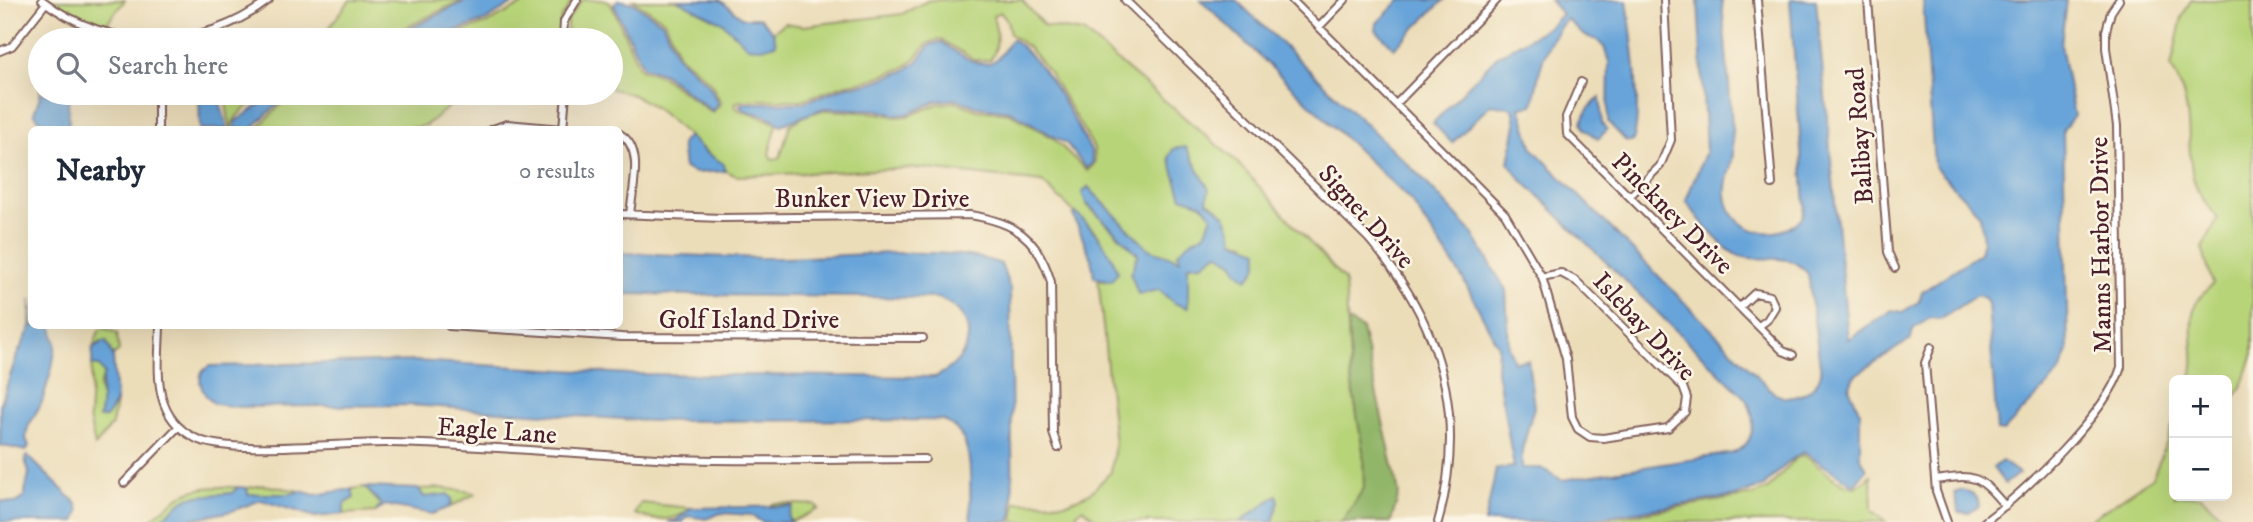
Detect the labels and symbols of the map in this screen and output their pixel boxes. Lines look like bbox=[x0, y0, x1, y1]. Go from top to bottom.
street label: Balibay Road bbox=[1839, 66, 1882, 205]
street label: Manns Harbor Drive bbox=[2083, 136, 2120, 354]
street label: Pinckney Drive bbox=[1604, 146, 1740, 282]
street label: Signet Drive bbox=[1310, 158, 1421, 276]
street label: Bunker View Drive bbox=[774, 183, 970, 216]
street label: Islebay Drive bbox=[1585, 266, 1703, 388]
street label: Golf Island Drive bbox=[659, 304, 839, 337]
street label: Eagle Lane bbox=[436, 411, 558, 452]

